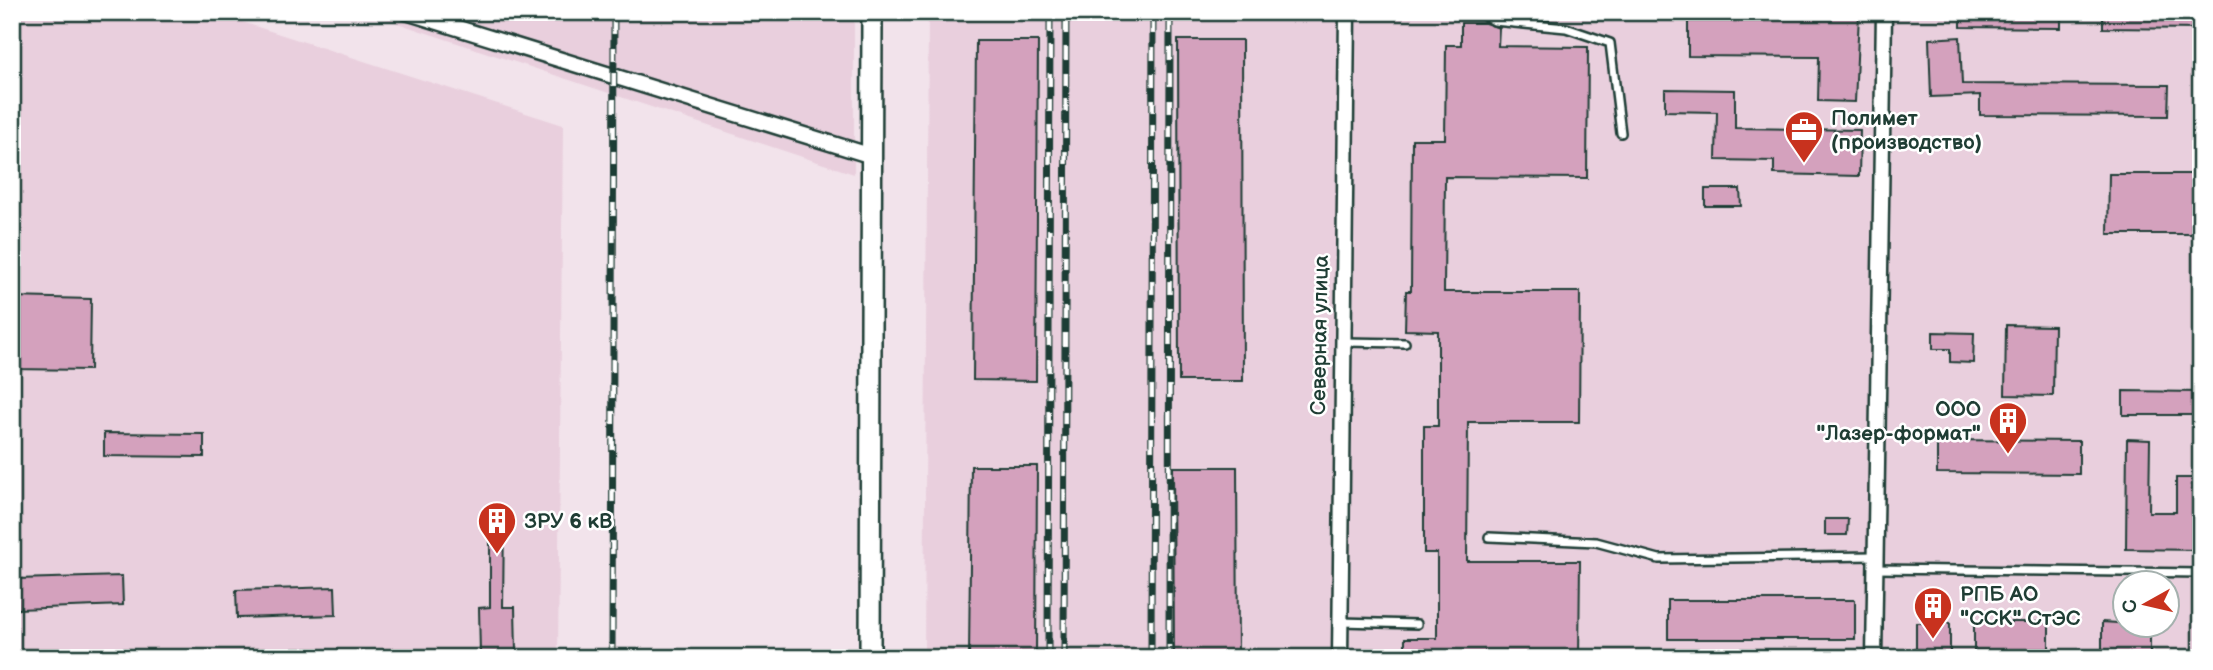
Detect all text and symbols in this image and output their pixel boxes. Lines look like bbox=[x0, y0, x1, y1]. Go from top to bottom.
place label: Полимет (производство) bbox=[1831, 106, 1982, 155]
office icon: Полимет (производство) bbox=[1783, 109, 1825, 164]
street label: Северная улица bbox=[1306, 254, 1334, 415]
place label: ООО "Лазер-формат" bbox=[1816, 397, 1981, 446]
building icon: ООО "Лазер-формат" bbox=[1987, 400, 2029, 455]
building icon: ЗРУ 6 кВ bbox=[476, 500, 518, 555]
place label: ЗРУ 6 кВ bbox=[524, 509, 612, 534]
north arrow bbox=[2112, 568, 2182, 638]
place label: РПБ АО "ССК" СтЭС bbox=[1960, 582, 2081, 631]
building icon: РПБ АО "ССК" СтЭС bbox=[1912, 585, 1954, 640]
text: С bbox=[2118, 598, 2143, 614]

